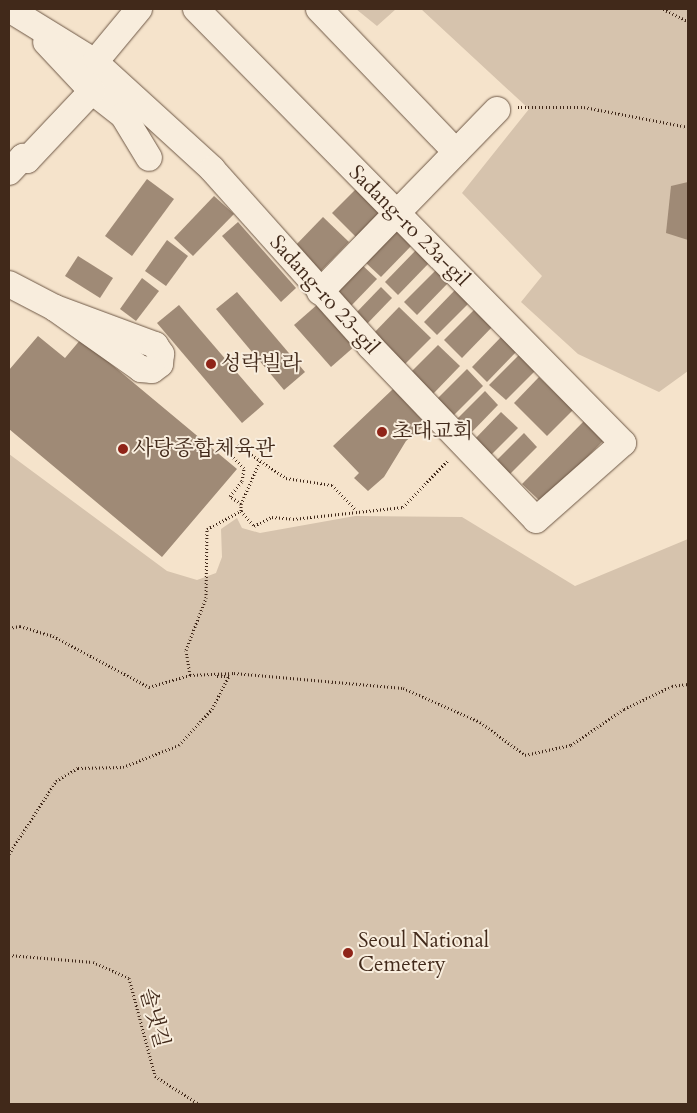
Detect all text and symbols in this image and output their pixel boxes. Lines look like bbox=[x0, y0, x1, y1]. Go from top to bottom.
street label: Sadang-ro 23a-gil bbox=[343, 160, 475, 292]
street label: Sadang-ro 23-gil bbox=[264, 230, 384, 360]
place label: 성락빌라 bbox=[221, 351, 302, 377]
marker: 성락빌라 bbox=[205, 358, 217, 370]
place label: 초대교회 bbox=[392, 419, 473, 445]
marker: 초대교회 bbox=[376, 426, 388, 438]
place label: 사당종합체육관 bbox=[133, 436, 275, 462]
marker: 사당종합체육관 bbox=[117, 443, 129, 455]
place label: Seoul National Cemetery bbox=[358, 928, 489, 978]
marker: Seoul National Cemetery bbox=[342, 947, 354, 959]
street label: 솔냇길 bbox=[134, 985, 174, 1051]

